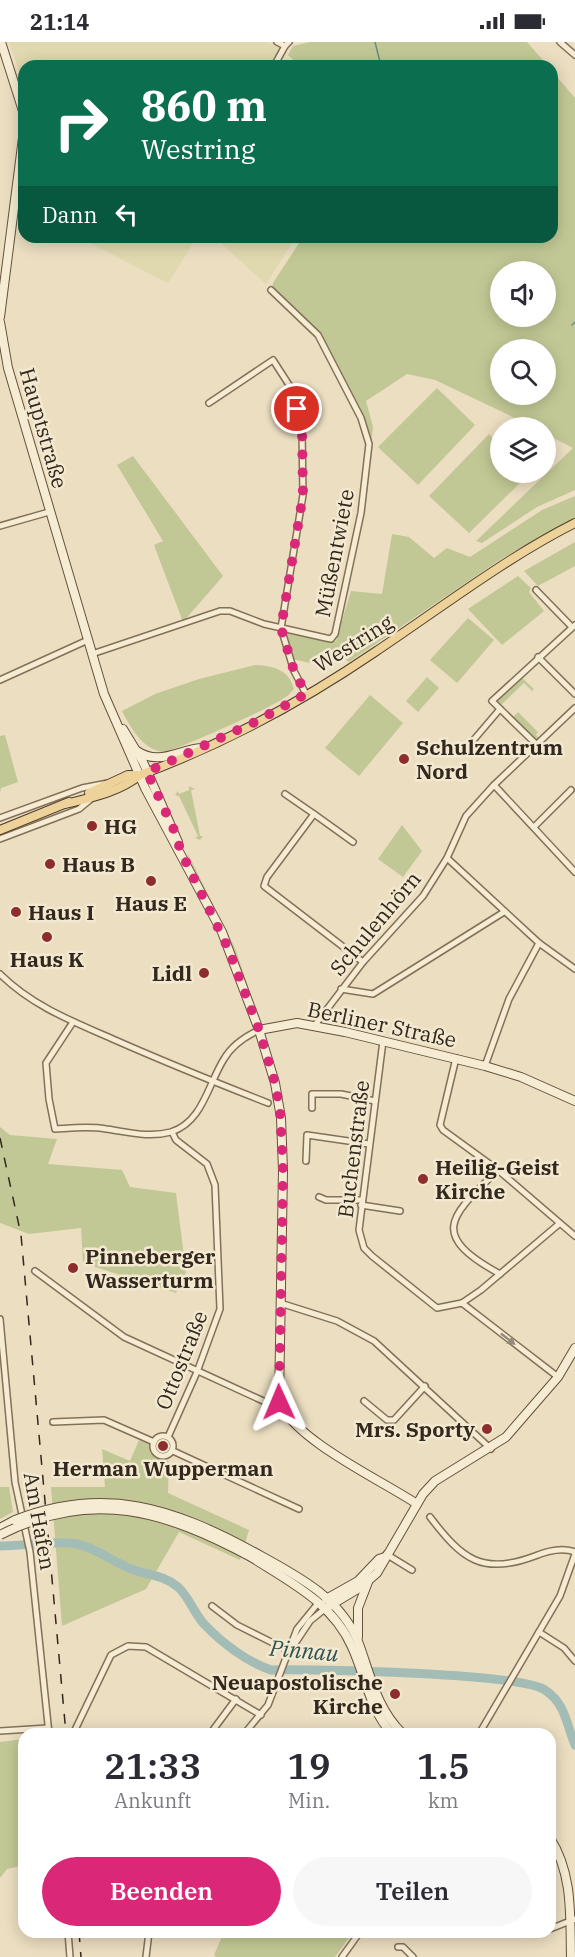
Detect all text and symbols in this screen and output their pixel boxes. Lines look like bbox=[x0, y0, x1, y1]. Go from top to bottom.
text: 21:14 bbox=[30, 7, 89, 36]
text: 860 m bbox=[141, 78, 267, 133]
icon: right bbox=[42, 84, 120, 162]
text: Westring bbox=[141, 131, 255, 166]
icon: left bbox=[110, 198, 143, 231]
text: Dann bbox=[42, 200, 98, 229]
map controls bbox=[490, 261, 556, 483]
button: sound bbox=[490, 261, 556, 327]
button: search bbox=[490, 339, 556, 405]
street label: Hauptstraße bbox=[13, 364, 75, 492]
pin bbox=[271, 383, 322, 434]
icon: arrive bbox=[280, 392, 313, 425]
button: layers bbox=[490, 417, 556, 483]
street label: Müßentwiete bbox=[308, 487, 360, 619]
street label: Westring bbox=[308, 607, 399, 678]
place label: Schulzentrum Nord bbox=[416, 733, 563, 785]
marker: Schulzentrum Nord bbox=[397, 752, 411, 766]
place label: HG bbox=[104, 812, 137, 840]
marker: HG bbox=[85, 819, 99, 833]
place label: Haus B bbox=[62, 850, 135, 878]
marker: Haus B bbox=[43, 857, 57, 871]
street label: Schulenhörn bbox=[323, 865, 427, 981]
marker: Haus E bbox=[144, 874, 158, 888]
place label: Haus E bbox=[115, 889, 187, 917]
place label: Haus I bbox=[28, 898, 94, 926]
marker: Haus I bbox=[9, 905, 23, 919]
marker: Haus K bbox=[40, 930, 54, 944]
place label: Haus K bbox=[10, 945, 84, 973]
place label: Lidl bbox=[152, 959, 192, 987]
marker: Lidl bbox=[197, 966, 211, 980]
street label: Berliner Straße bbox=[305, 995, 459, 1053]
street label: Buchenstraße bbox=[331, 1079, 375, 1219]
place label: Heilig-Geist Kirche bbox=[435, 1153, 559, 1205]
marker: Heilig-Geist Kirche bbox=[416, 1172, 430, 1186]
place label: Pinneberger Wasserturm bbox=[85, 1242, 216, 1294]
marker: Pinneberger Wasserturm bbox=[66, 1261, 80, 1275]
street label: Ottostraße bbox=[148, 1306, 214, 1414]
one-way arrow bbox=[500, 1332, 516, 1345]
position arrow bbox=[247, 1370, 311, 1434]
place label: Mrs. Sporty bbox=[355, 1415, 475, 1443]
marker: Mrs. Sporty bbox=[480, 1422, 494, 1436]
marker: Herman Wupperman bbox=[156, 1439, 170, 1453]
place label: Herman Wupperman bbox=[53, 1454, 273, 1482]
street label: Am Hafen bbox=[18, 1470, 62, 1572]
water label: Pinnau bbox=[267, 1632, 340, 1667]
place label: Neuapostolische Kirche bbox=[212, 1668, 383, 1720]
marker: Neuapostolische Kirche bbox=[388, 1687, 402, 1701]
text: 21:33 bbox=[104, 1742, 201, 1789]
text: 19 bbox=[287, 1742, 331, 1789]
text: 1.5 bbox=[417, 1742, 470, 1789]
text: Ankunft bbox=[114, 1787, 191, 1814]
text: Min. bbox=[288, 1787, 330, 1814]
text: km bbox=[428, 1787, 459, 1814]
button: Beenden bbox=[42, 1857, 281, 1926]
button: Teilen bbox=[293, 1857, 532, 1926]

